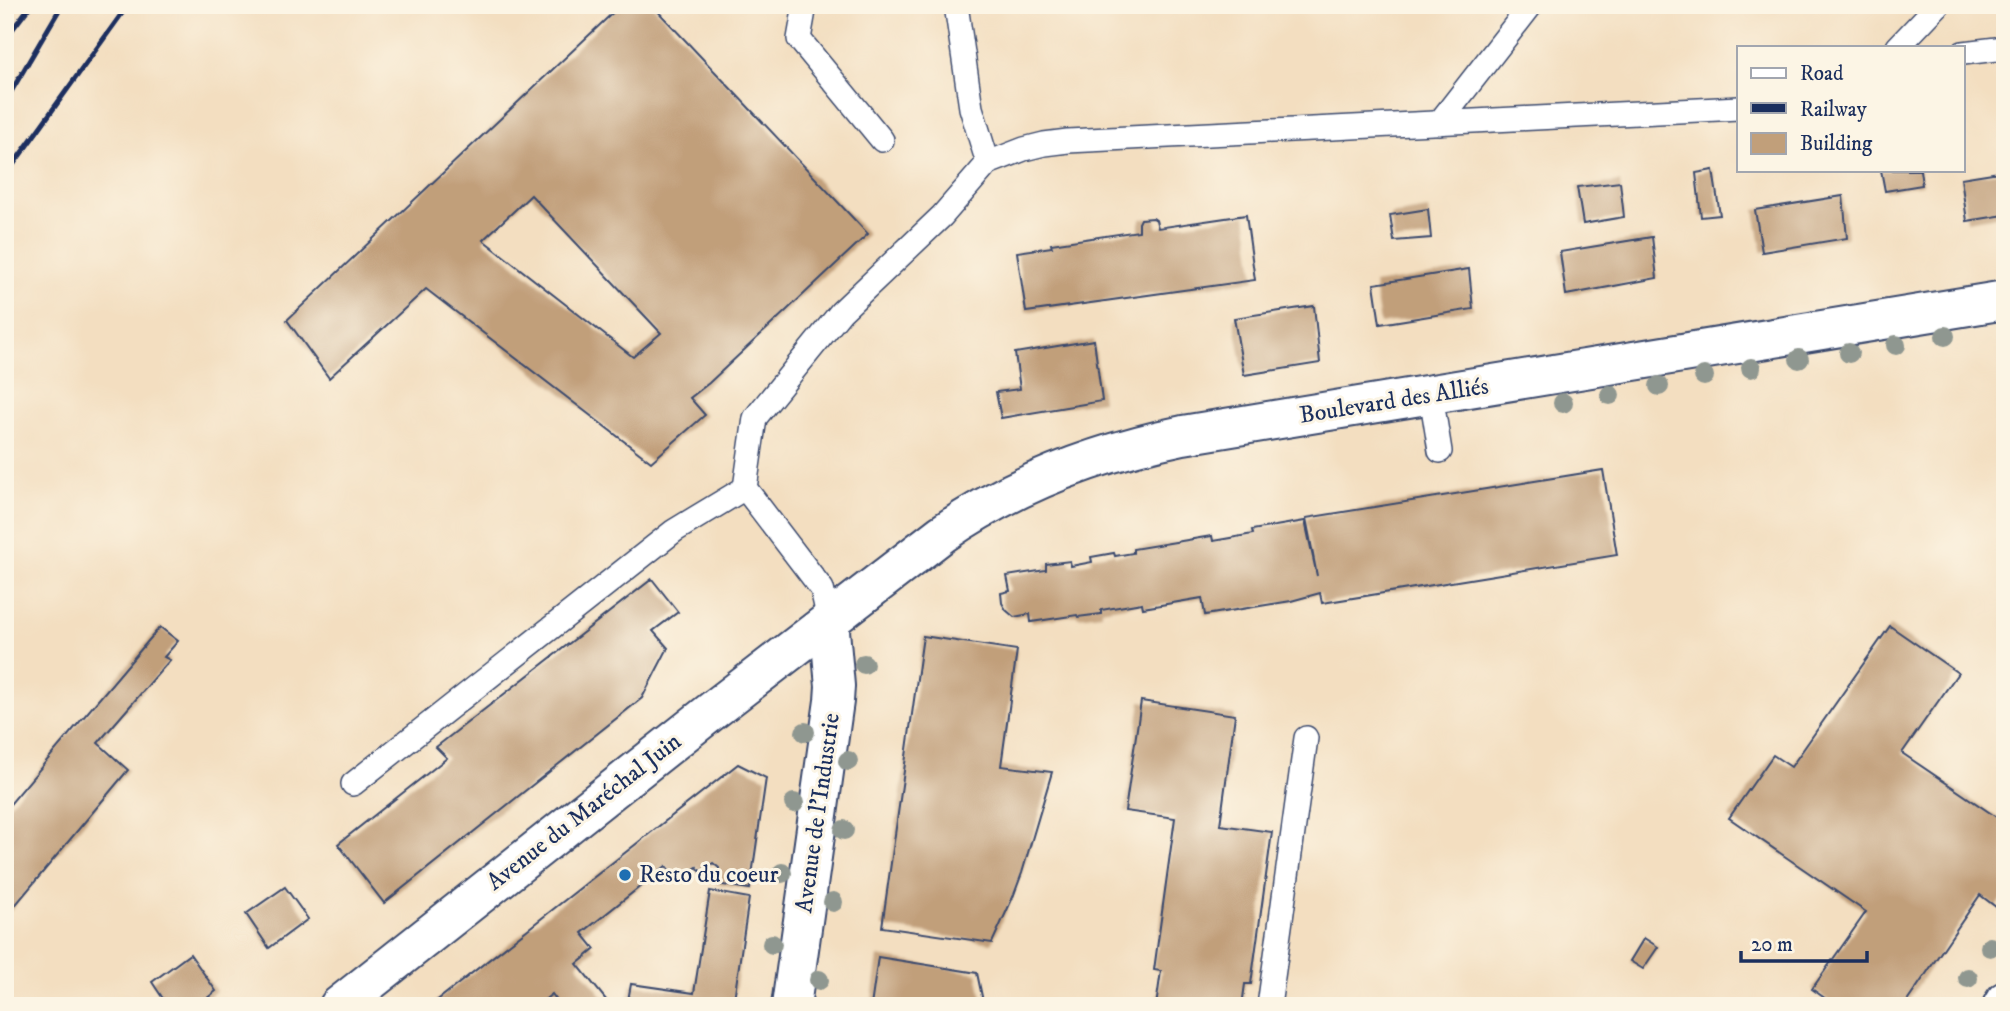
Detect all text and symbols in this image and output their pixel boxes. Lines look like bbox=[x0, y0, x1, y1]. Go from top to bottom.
legend bbox=[1737, 46, 1965, 172]
text: Road bbox=[1800, 61, 1844, 87]
text: Railway bbox=[1800, 97, 1868, 123]
text: Building bbox=[1800, 131, 1873, 157]
street label: Boulevard des Alliés bbox=[1297, 371, 1491, 431]
street label: Avenue de l'Industrie bbox=[789, 711, 847, 915]
street label: Avenue du Maréchal Juin bbox=[481, 726, 688, 897]
place label: Resto du coeur bbox=[639, 860, 779, 890]
marker: Resto du coeur bbox=[617, 867, 633, 883]
scale bar bbox=[1741, 920, 1867, 964]
text: 20 m bbox=[1751, 932, 1793, 958]

